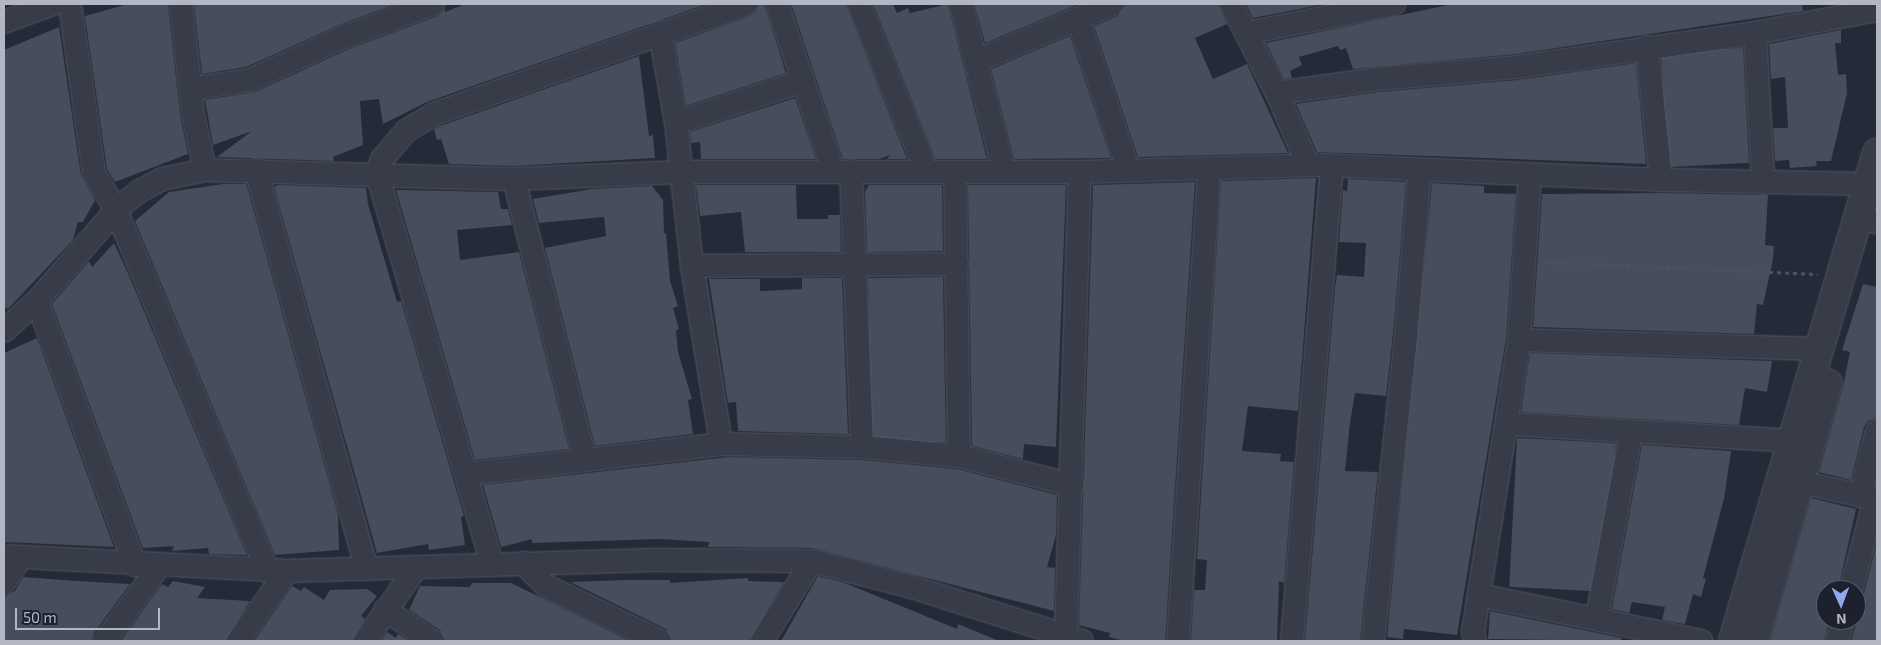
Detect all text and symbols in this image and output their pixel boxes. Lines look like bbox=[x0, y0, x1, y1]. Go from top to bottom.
north arrow bbox=[1816, 580, 1866, 630]
scale bar bbox=[18, 598, 162, 630]
text: 50 m bbox=[23, 608, 57, 626]
text: N bbox=[1836, 611, 1847, 628]

